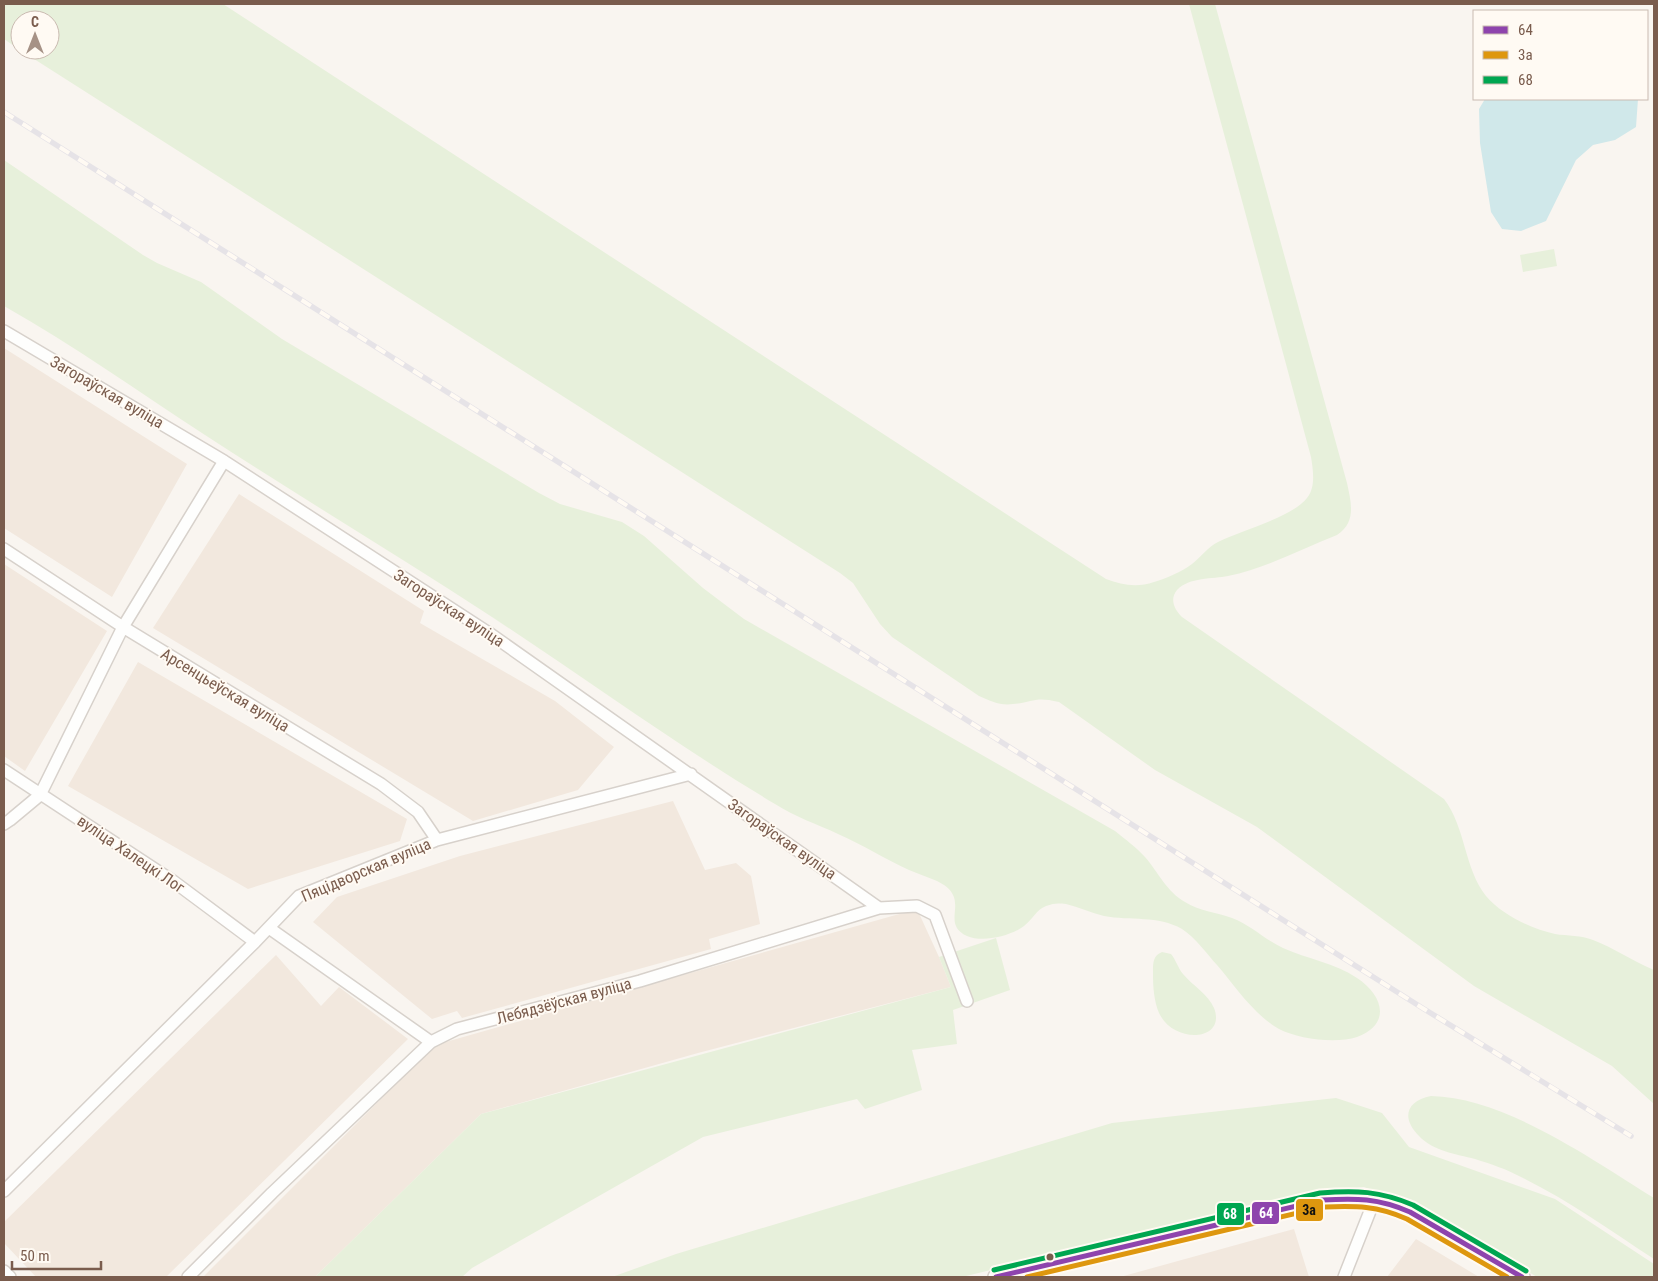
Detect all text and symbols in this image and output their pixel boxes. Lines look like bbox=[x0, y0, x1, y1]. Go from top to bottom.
north arrow bbox=[10, 10, 60, 60]
legend bbox=[1473, 10, 1648, 100]
text: С bbox=[31, 14, 39, 30]
text: 64 bbox=[1518, 21, 1533, 39]
text: 3а bbox=[1518, 46, 1533, 64]
text: 68 bbox=[1518, 71, 1533, 89]
street label: Загораўская вуліца bbox=[47, 352, 167, 432]
street label: Загораўская вуліца bbox=[390, 565, 508, 651]
street label: Арсенцьеўская вуліца bbox=[157, 644, 293, 736]
street label: Загораўская вуліца bbox=[724, 794, 840, 884]
street label: вуліца Халецкі Лог bbox=[74, 811, 188, 897]
street label: Пяцідворская вуліца bbox=[298, 834, 434, 906]
street label: Лебядзёўская вуліца bbox=[494, 974, 634, 1028]
line badge: 3а bbox=[1295, 1198, 1324, 1222]
line badge: 64 bbox=[1251, 1201, 1280, 1225]
line badge: 68 bbox=[1216, 1202, 1245, 1226]
text: 3а bbox=[1302, 1202, 1316, 1218]
text: 64 bbox=[1259, 1205, 1273, 1221]
text: 68 bbox=[1223, 1206, 1237, 1222]
scale bar bbox=[12, 1238, 101, 1270]
text: 50 m bbox=[20, 1247, 50, 1265]
unlabelled marker bbox=[1045, 1252, 1055, 1262]

